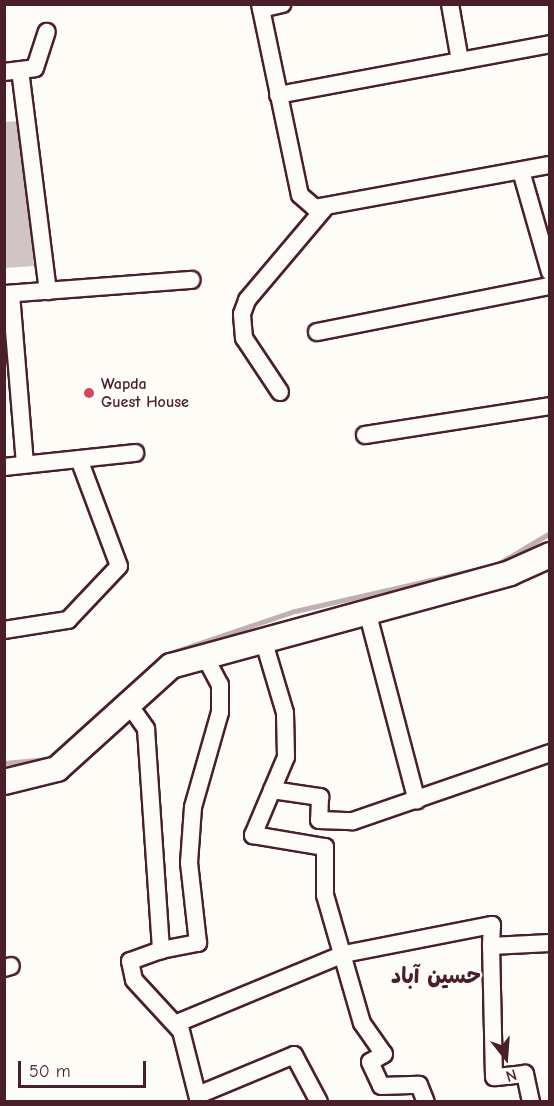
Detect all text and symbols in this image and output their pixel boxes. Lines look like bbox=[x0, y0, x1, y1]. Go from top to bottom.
place label: Wapda Guest House bbox=[101, 374, 189, 412]
marker: Wapda Guest House bbox=[82, 386, 96, 400]
district label: حسین آباد bbox=[391, 964, 481, 990]
north arrow bbox=[476, 1028, 536, 1088]
scale bar bbox=[21, 1049, 148, 1087]
text: 50 m bbox=[29, 1061, 71, 1082]
text: N bbox=[504, 1065, 519, 1085]

